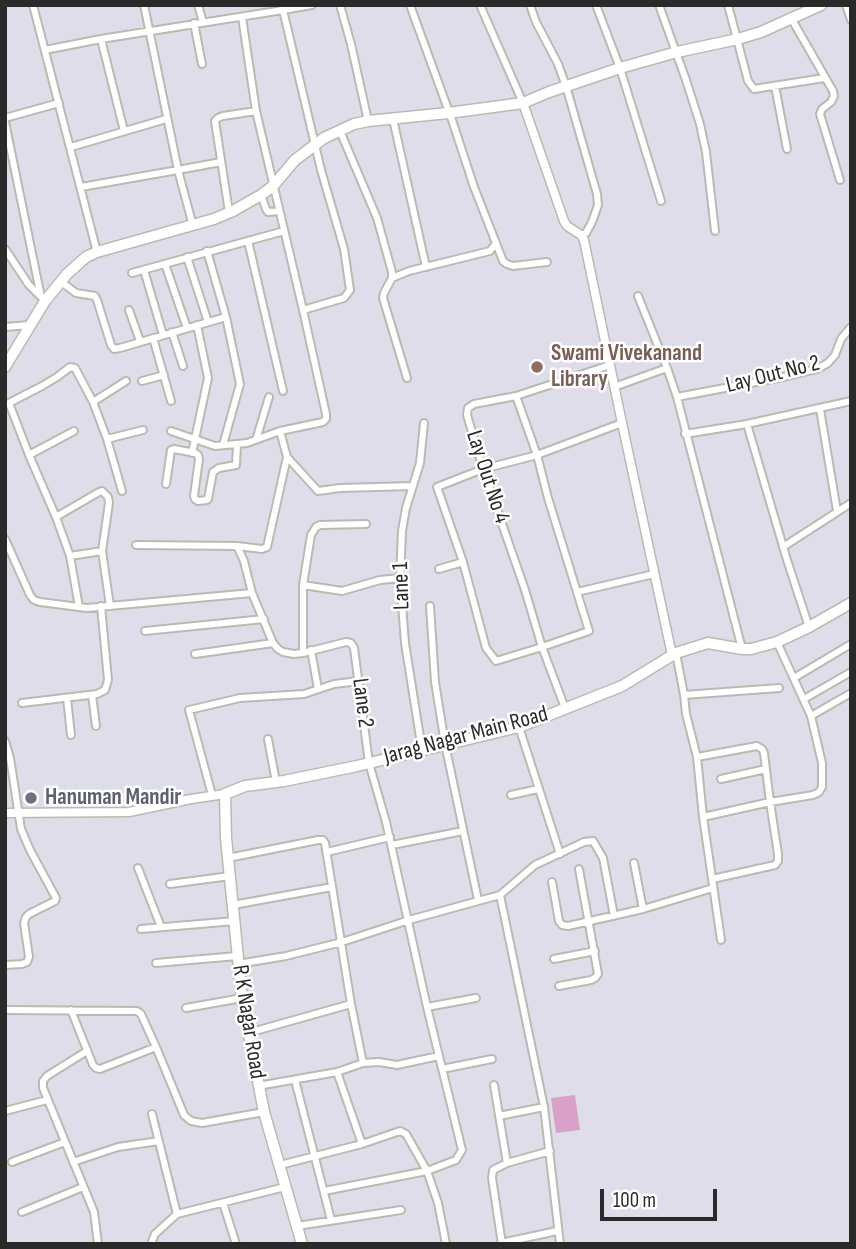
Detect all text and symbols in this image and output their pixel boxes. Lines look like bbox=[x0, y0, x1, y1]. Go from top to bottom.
place label: Swami Vivekanand Library bbox=[551, 340, 702, 394]
street label: Lay Out No 2 bbox=[723, 350, 823, 400]
marker: Swami Vivekanand Library bbox=[529, 359, 545, 375]
street label: Lay Out No 4 bbox=[459, 427, 515, 527]
street label: Lane 1 bbox=[387, 561, 417, 611]
street label: Lane 2 bbox=[345, 677, 379, 729]
street label: Jarag Nagar Main Road bbox=[381, 701, 551, 771]
place label: Hanuman Mandir bbox=[45, 784, 181, 812]
marker: Hanuman Mandir bbox=[23, 790, 39, 806]
street label: R K Nagar Road bbox=[225, 963, 271, 1081]
scale bar bbox=[604, 1176, 721, 1220]
text: 100 m bbox=[613, 1188, 656, 1213]

